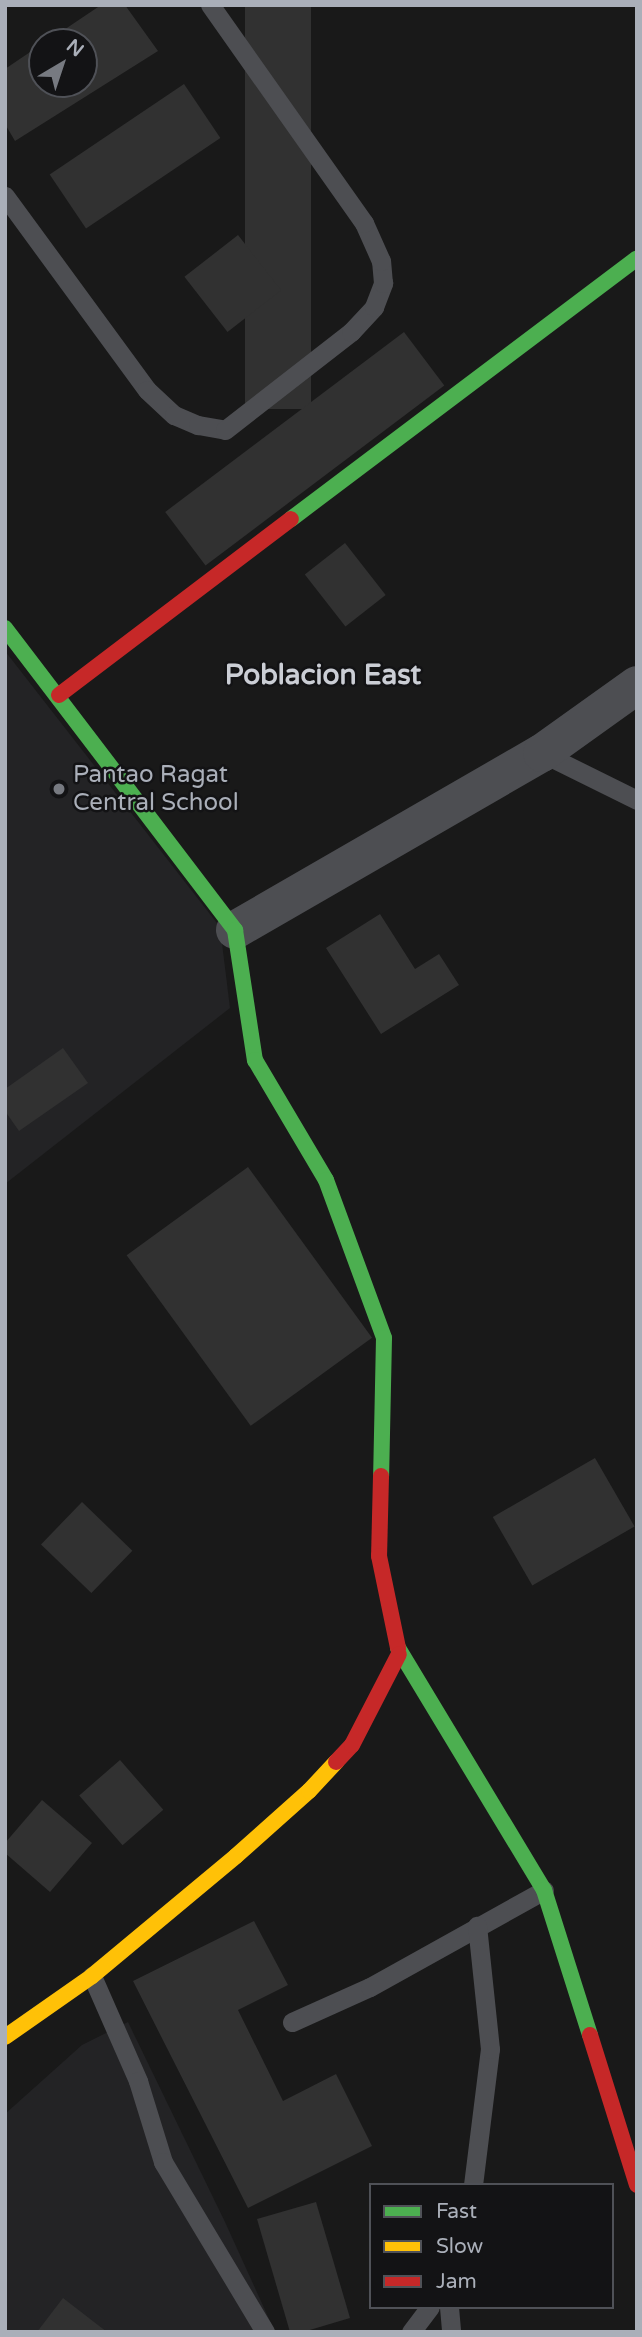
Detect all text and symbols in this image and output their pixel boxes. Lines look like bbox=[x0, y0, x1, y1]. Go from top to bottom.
north arrow bbox=[28, 28, 98, 98]
text: N bbox=[62, 35, 88, 62]
district label: Poblacion East bbox=[225, 658, 421, 692]
place label: Pantao Ragat Central School bbox=[73, 761, 239, 817]
marker: Pantao Ragat Central School bbox=[51, 781, 67, 797]
legend bbox=[369, 2183, 614, 2309]
text: Fast bbox=[436, 2199, 477, 2224]
text: Slow bbox=[436, 2234, 483, 2259]
text: Jam bbox=[436, 2269, 477, 2294]

